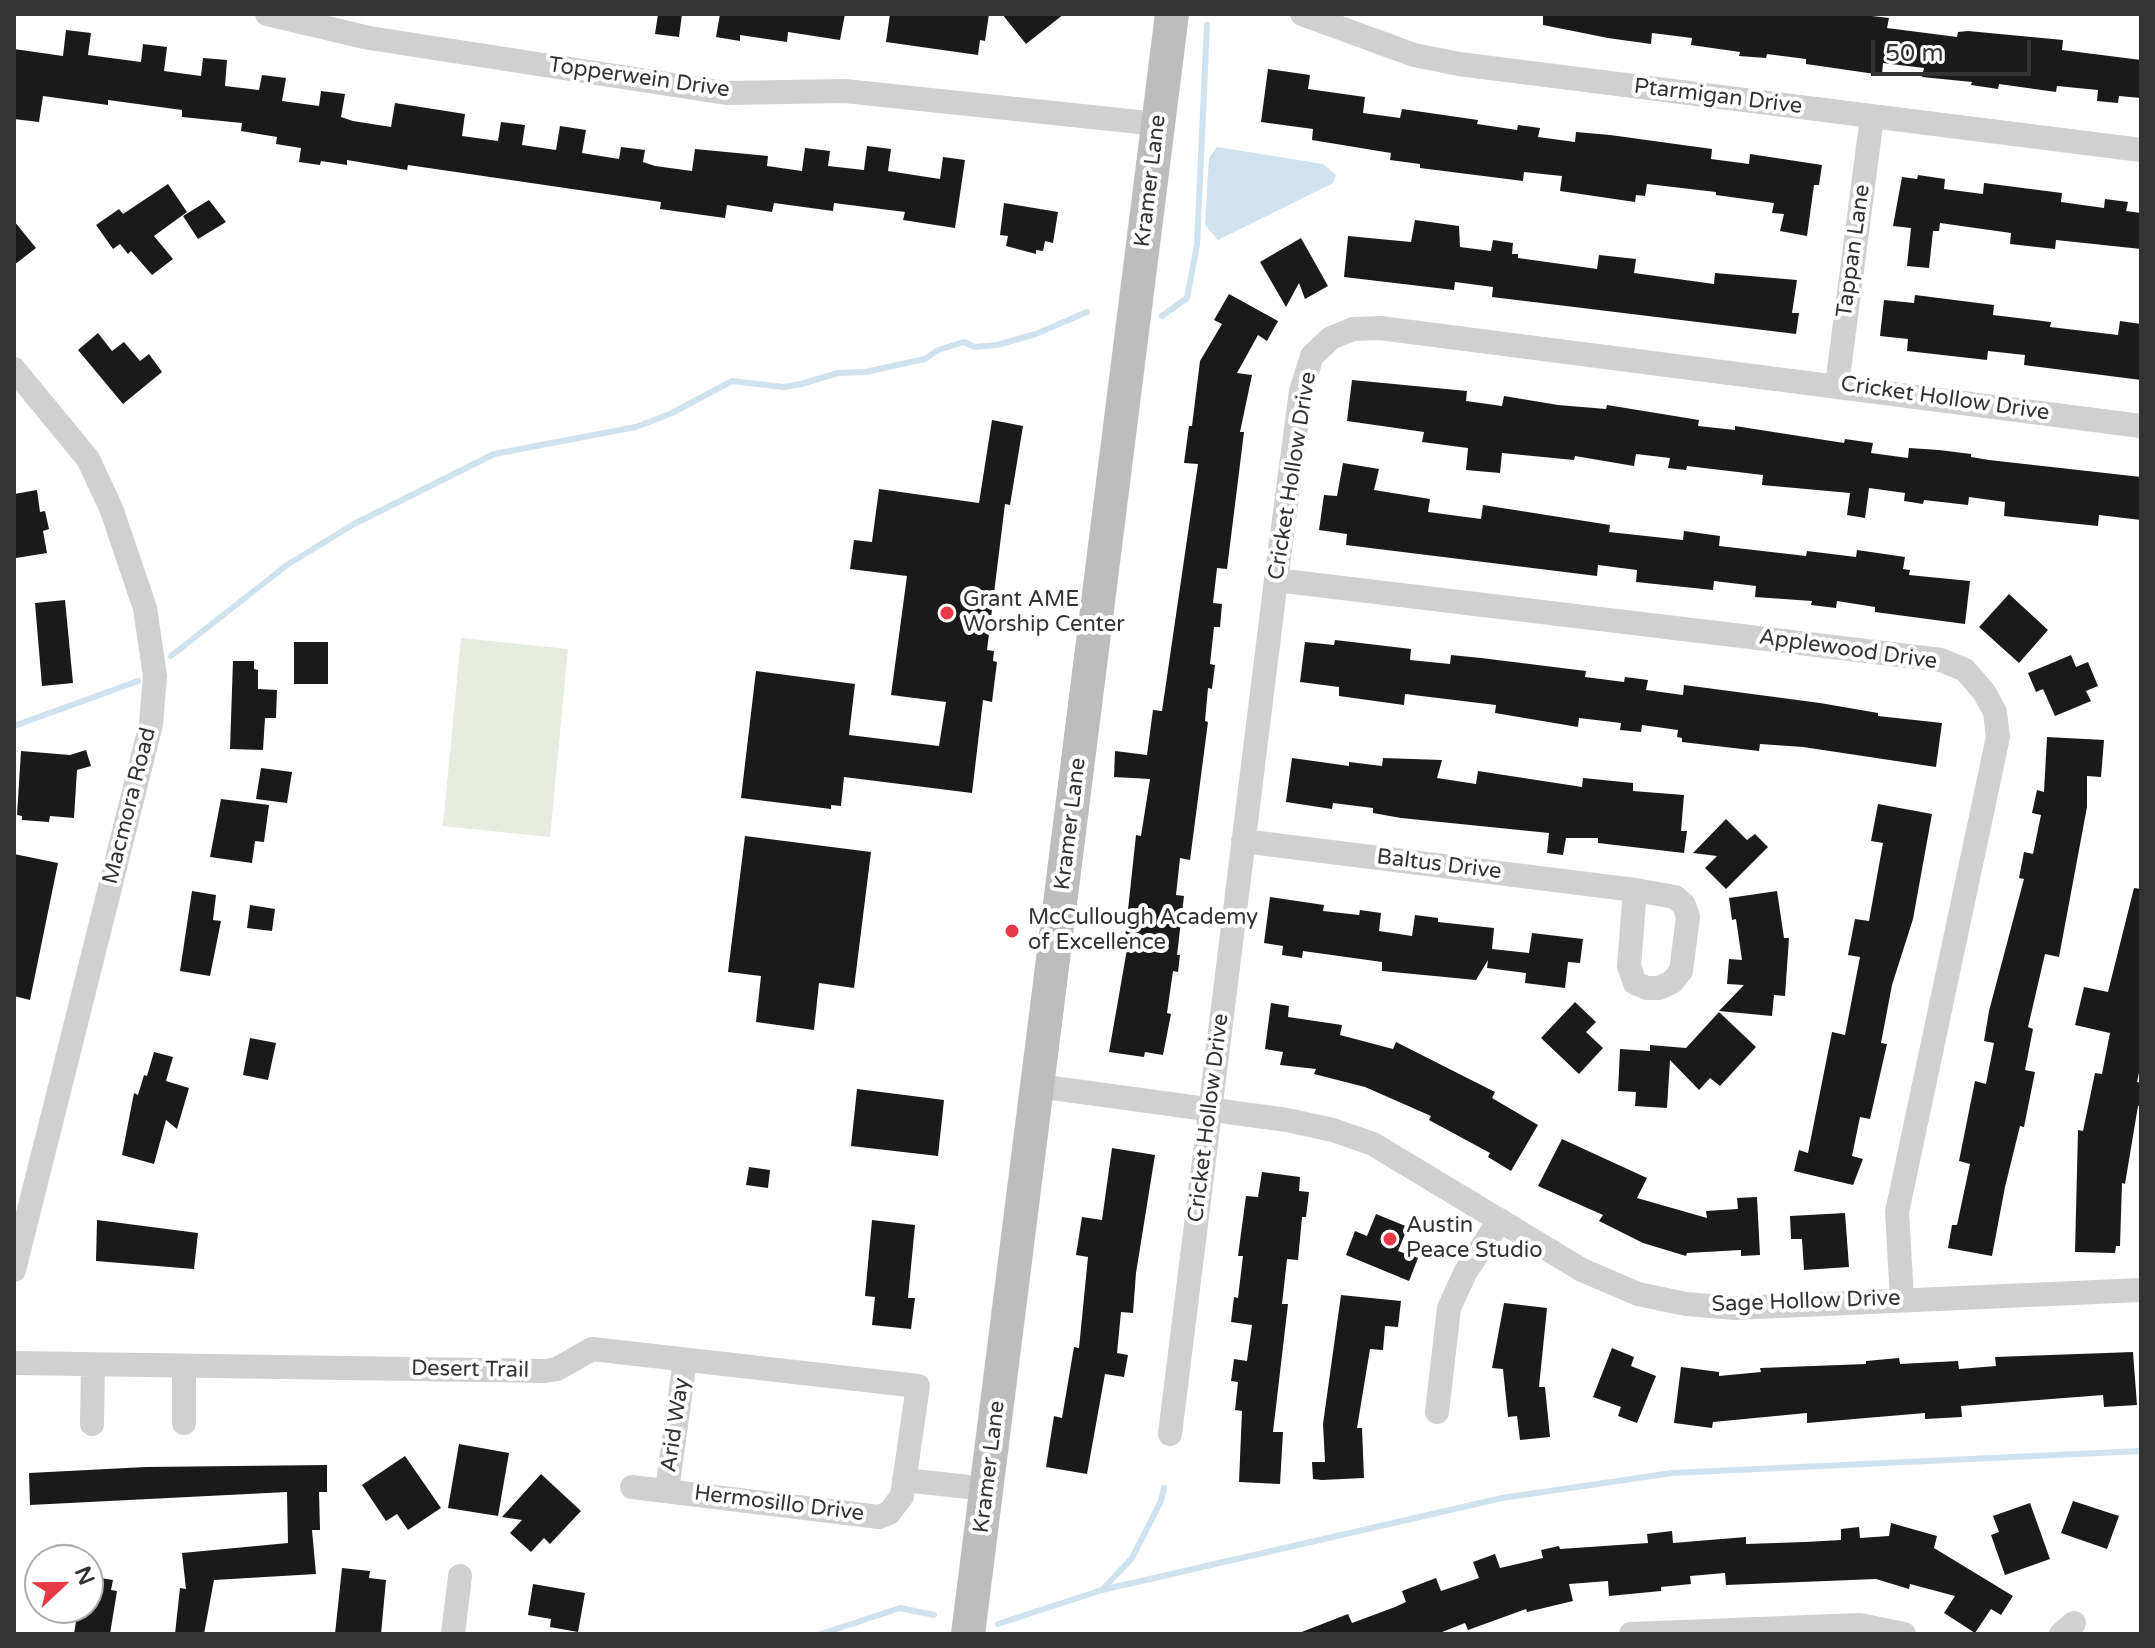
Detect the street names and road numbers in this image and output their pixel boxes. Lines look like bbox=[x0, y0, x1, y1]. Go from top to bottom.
street label: Topperwein Drive bbox=[547, 52, 731, 104]
street label: Ptarmigan Drive bbox=[1632, 74, 1804, 120]
street label: Kramer Lane bbox=[1130, 113, 1172, 249]
street label: Tappan Lane bbox=[1832, 183, 1876, 319]
street label: Cricket Hollow Drive bbox=[1264, 370, 1322, 582]
street label: Cricket Hollow Drive bbox=[1839, 371, 2051, 427]
street label: Applewood Drive bbox=[1757, 624, 1939, 676]
street label: Macmora Road bbox=[98, 725, 162, 887]
street label: Kramer Lane bbox=[1050, 756, 1092, 892]
street label: Baltus Drive bbox=[1375, 844, 1503, 886]
street label: Cricket Hollow Drive bbox=[1183, 1012, 1235, 1224]
street label: Sage Hollow Drive bbox=[1711, 1286, 1901, 1318]
street label: Desert Trail bbox=[411, 1356, 529, 1384]
street label: Arid Way bbox=[656, 1376, 696, 1474]
street label: Kramer Lane bbox=[969, 1399, 1011, 1535]
street label: Hermosillo Drive bbox=[693, 1480, 865, 1528]

